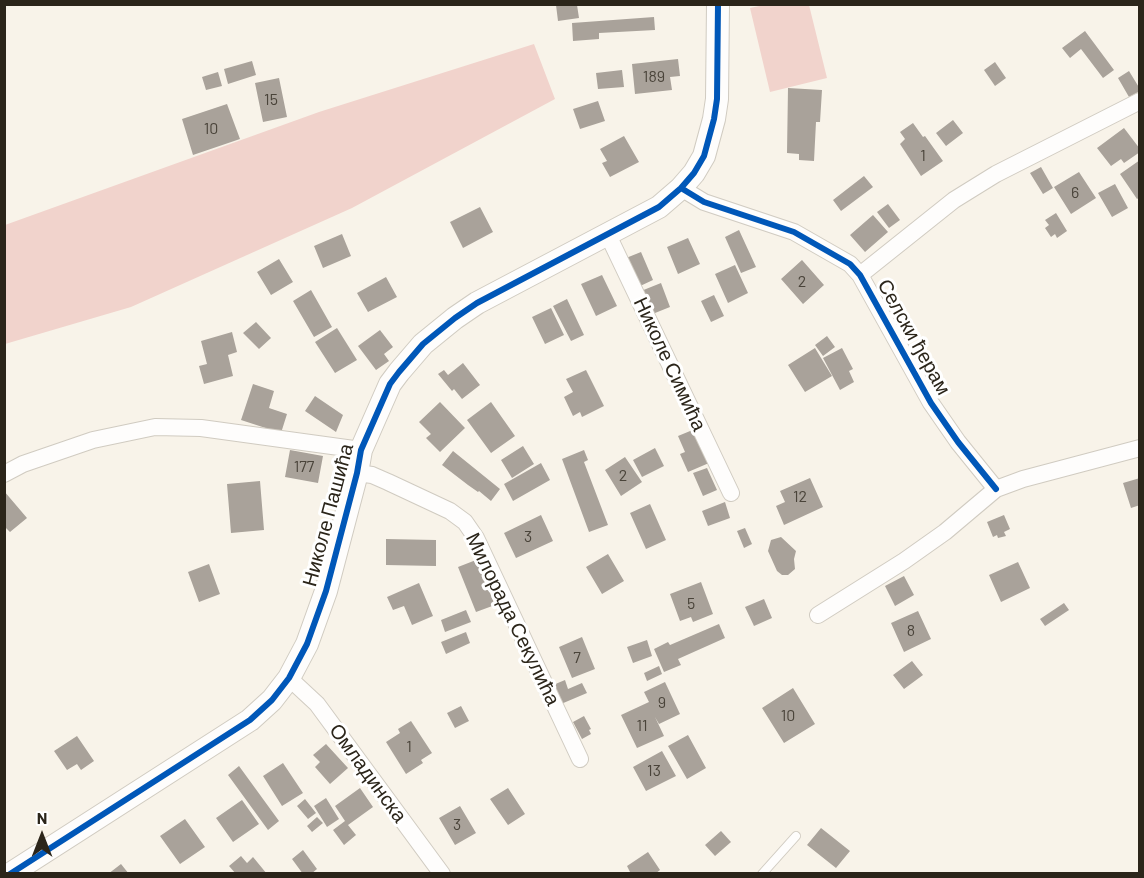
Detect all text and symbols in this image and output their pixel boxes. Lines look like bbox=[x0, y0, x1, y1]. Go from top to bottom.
house number: 189 bbox=[643, 67, 665, 87]
house number: 15 bbox=[264, 90, 278, 110]
house number: 10 bbox=[204, 119, 218, 139]
house number: 1 bbox=[920, 146, 926, 166]
house number: 6 bbox=[1071, 183, 1079, 203]
house number: 2 bbox=[798, 272, 806, 292]
street label: Селски ђерам bbox=[872, 275, 956, 399]
street label: Николе Симића bbox=[629, 293, 711, 435]
street label: Николе Пашића bbox=[297, 441, 359, 589]
house number: 177 bbox=[294, 457, 314, 477]
house number: 2 bbox=[619, 466, 627, 486]
house number: 12 bbox=[793, 487, 807, 507]
house number: 3 bbox=[524, 527, 532, 547]
street label: Милорада Секулића bbox=[461, 529, 565, 709]
house number: 5 bbox=[687, 594, 695, 614]
house number: 8 bbox=[907, 621, 915, 641]
house number: 7 bbox=[573, 648, 581, 668]
house number: 9 bbox=[658, 693, 666, 713]
house number: 10 bbox=[781, 706, 795, 726]
house number: 11 bbox=[636, 716, 648, 736]
street label: Омладинска bbox=[324, 719, 412, 827]
house number: 1 bbox=[406, 737, 412, 757]
house number: 13 bbox=[647, 761, 661, 781]
north arrow bbox=[12, 806, 72, 866]
text: N bbox=[37, 808, 47, 827]
house number: 3 bbox=[453, 815, 461, 835]

